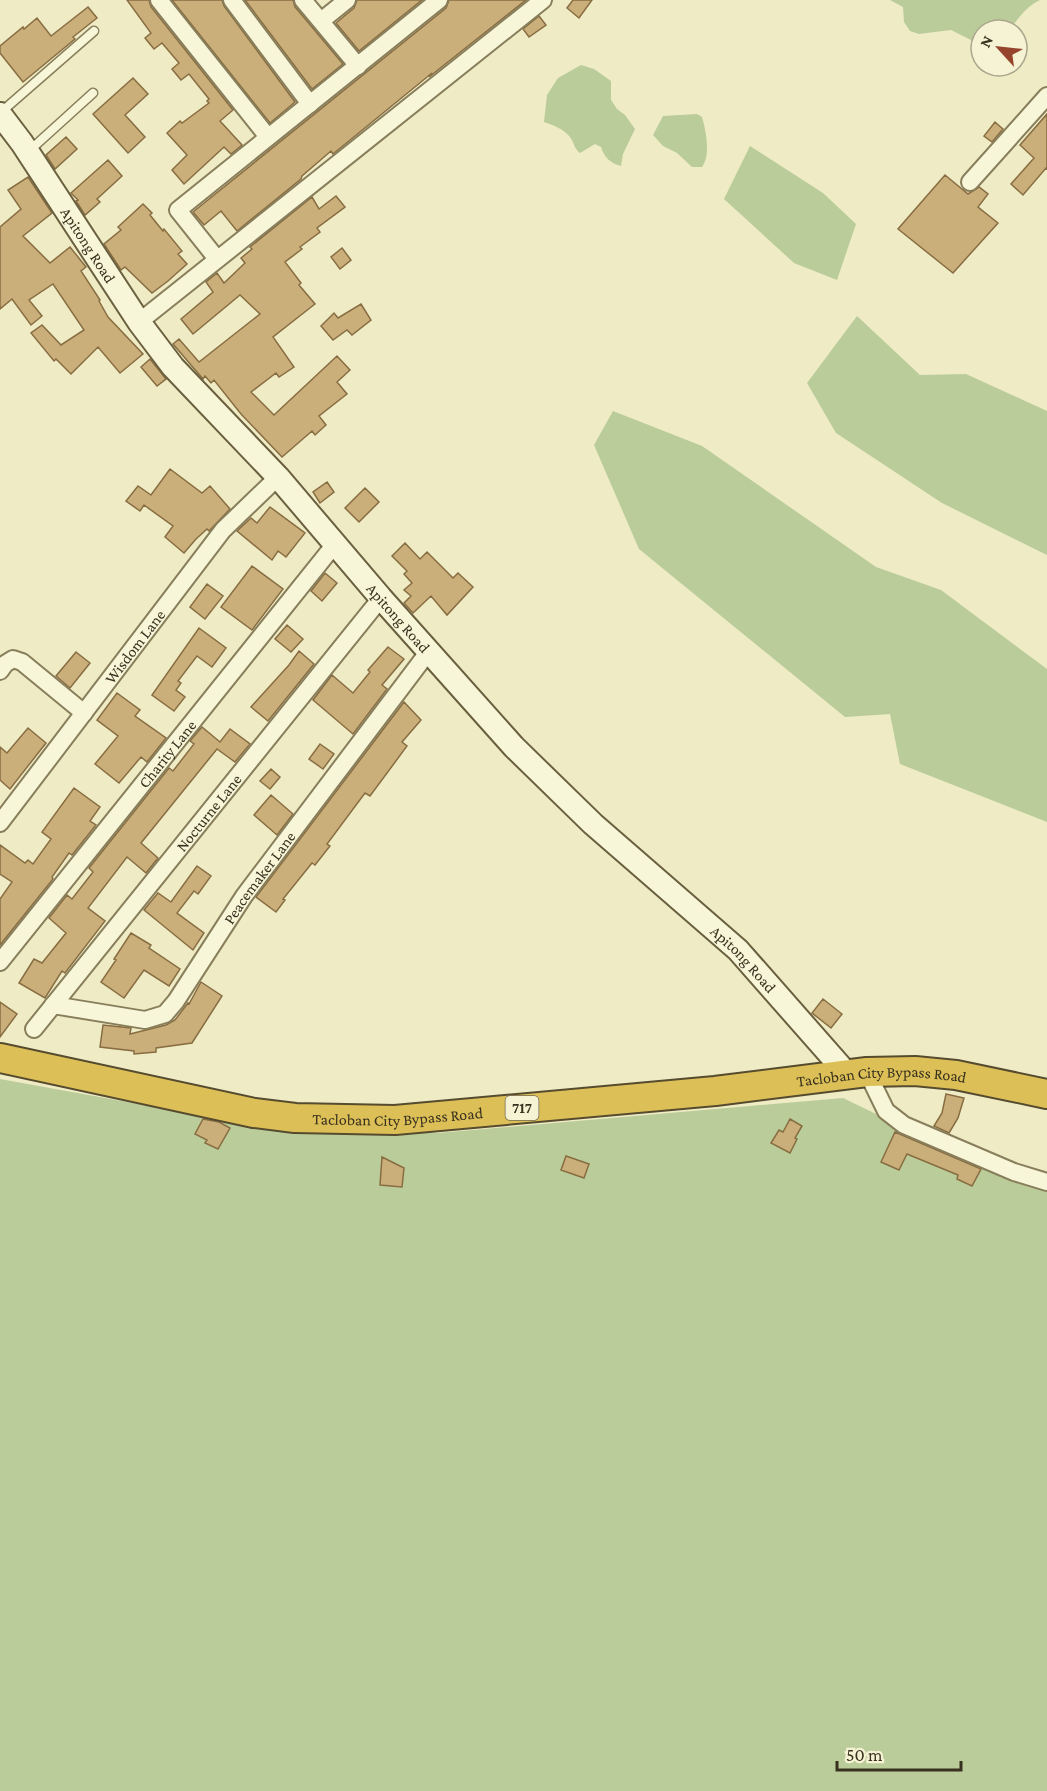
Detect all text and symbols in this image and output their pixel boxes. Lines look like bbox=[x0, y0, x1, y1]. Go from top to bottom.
north arrow bbox=[969, 18, 1029, 78]
text: N bbox=[976, 33, 996, 50]
street label: Apitong Road bbox=[57, 204, 119, 286]
street label: Apitong Road bbox=[363, 580, 434, 656]
street label: Wisdom Lane bbox=[101, 606, 168, 687]
street label: Charity Lane bbox=[135, 717, 200, 791]
street label: Nocturne Lane bbox=[173, 771, 245, 855]
street label: Peacemaker Lane bbox=[220, 828, 299, 927]
street label: Apitong Road bbox=[707, 922, 780, 997]
street label: Tacloban City Bypass Road bbox=[796, 1063, 968, 1090]
road number: 717 bbox=[506, 1096, 538, 1120]
street label: Tacloban City Bypass Road bbox=[312, 1104, 484, 1130]
scale bar bbox=[837, 1734, 962, 1772]
text: 50 m bbox=[846, 1745, 883, 1765]

